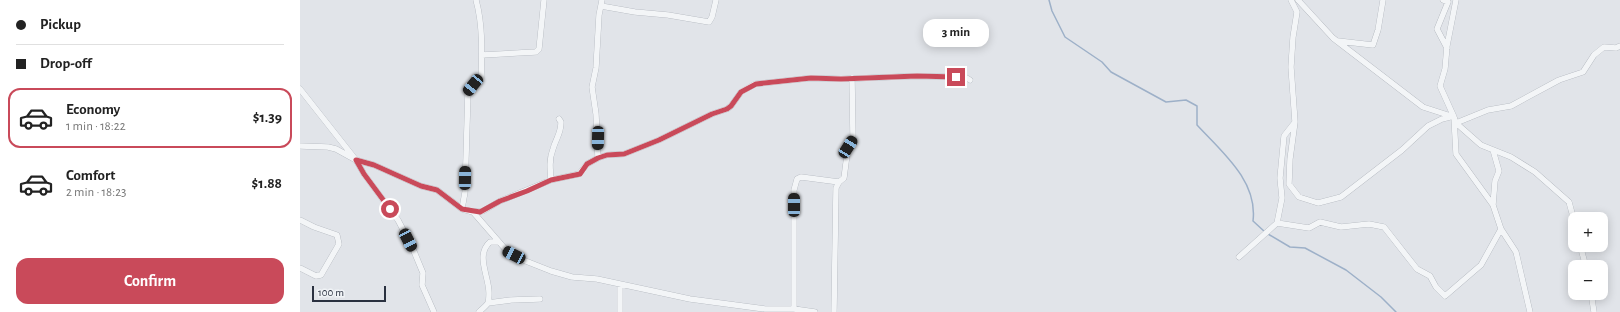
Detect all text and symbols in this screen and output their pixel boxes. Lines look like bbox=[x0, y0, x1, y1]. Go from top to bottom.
text: Pickup bbox=[40, 17, 81, 32]
callout: 3 min bbox=[923, 19, 989, 47]
text: 3 min bbox=[942, 26, 970, 39]
text: Drop-off bbox=[40, 56, 92, 71]
route end bbox=[947, 68, 965, 86]
car bbox=[461, 72, 485, 98]
icon: car bbox=[18, 100, 54, 136]
text: Economy bbox=[66, 102, 120, 117]
text: $1.39 bbox=[253, 110, 282, 125]
text: 1 min · 18:22 bbox=[66, 120, 126, 133]
car bbox=[592, 126, 604, 150]
car bbox=[837, 134, 859, 160]
icon: car bbox=[18, 166, 54, 202]
car bbox=[459, 166, 471, 190]
text: Comfort bbox=[66, 168, 115, 183]
text: $1.88 bbox=[252, 176, 282, 191]
text: 2 min · 18:23 bbox=[66, 186, 126, 199]
car bbox=[788, 193, 800, 217]
route start bbox=[381, 200, 399, 218]
map controls bbox=[1568, 212, 1608, 300]
button: + bbox=[1568, 212, 1608, 252]
car bbox=[397, 227, 419, 253]
car bbox=[501, 244, 527, 266]
button: Confirm bbox=[16, 258, 284, 304]
button: − bbox=[1568, 260, 1608, 300]
scale bar bbox=[312, 284, 386, 303]
text: 100 m bbox=[318, 287, 344, 298]

